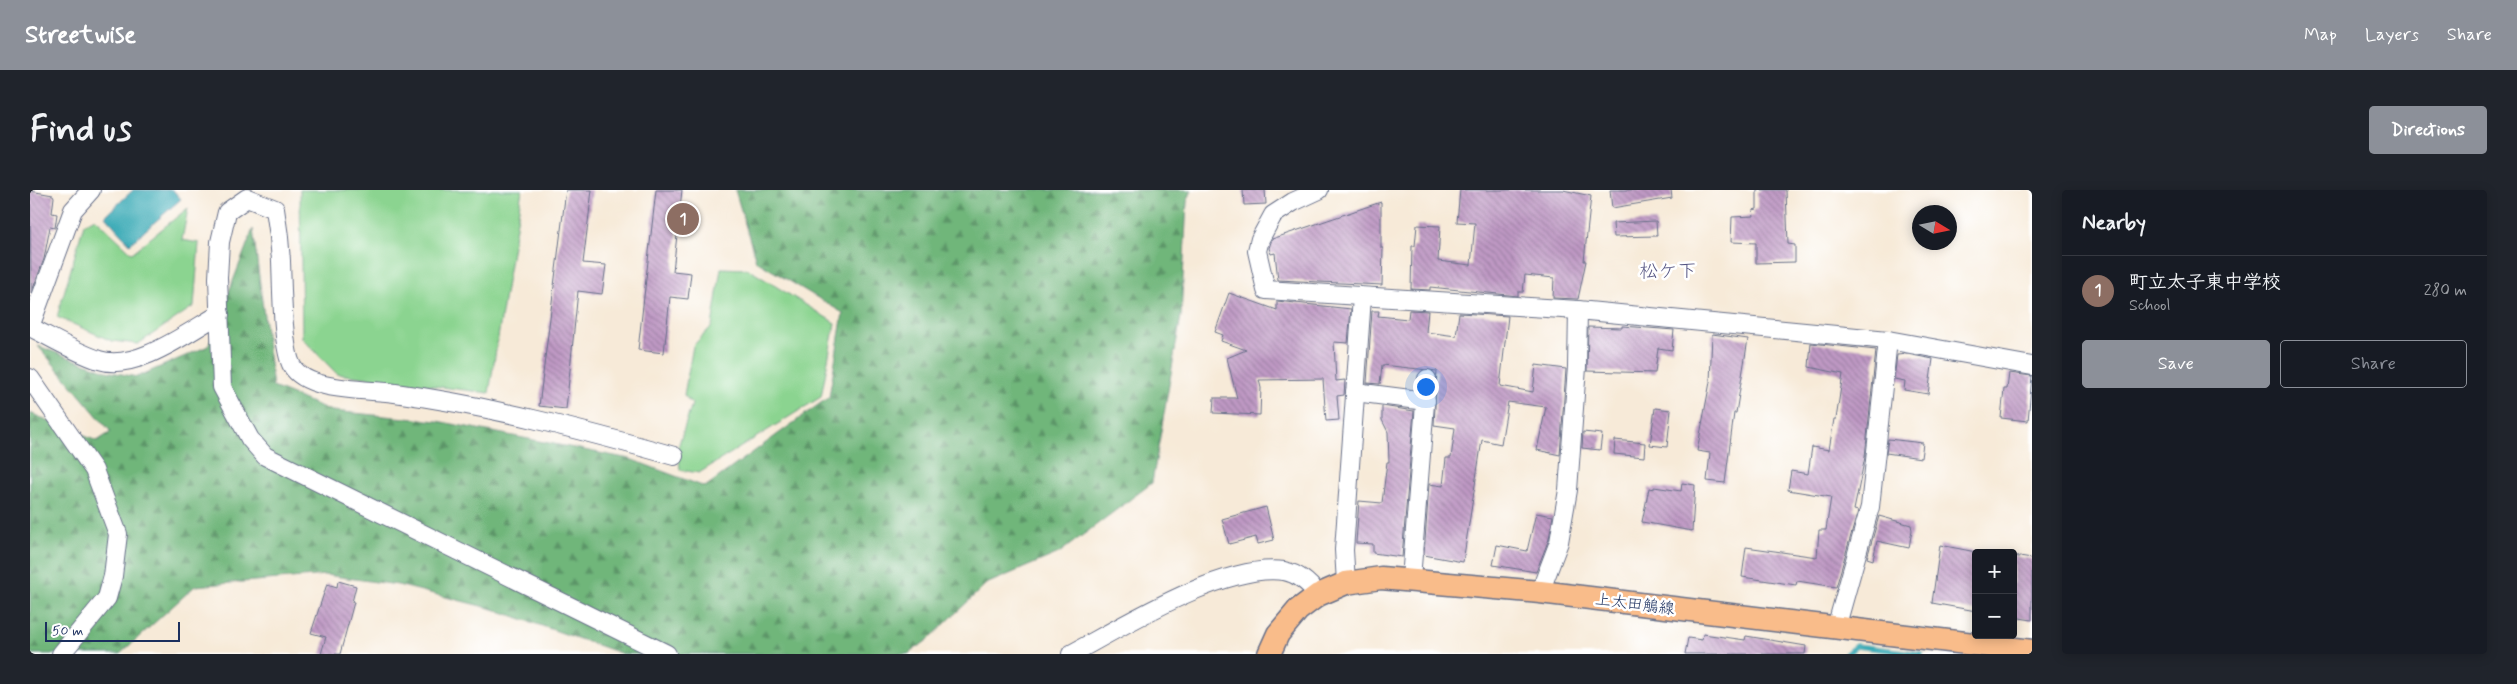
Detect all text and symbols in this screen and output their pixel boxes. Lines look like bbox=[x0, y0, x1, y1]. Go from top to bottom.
text: Streetwise bbox=[25, 20, 136, 51]
text: Map bbox=[2304, 23, 2337, 47]
text: Layers bbox=[2365, 23, 2419, 47]
text: Share bbox=[2447, 23, 2492, 47]
button: Directions bbox=[2369, 106, 2487, 154]
text: Find us bbox=[30, 107, 132, 153]
pin: 1 bbox=[667, 200, 699, 238]
north arrow bbox=[1912, 205, 1957, 250]
text: Nearby bbox=[2082, 209, 2146, 237]
district label: 松ケ下 bbox=[1639, 259, 1697, 284]
text: 町立太子東中学校 bbox=[2129, 270, 2281, 295]
text: 1 bbox=[2094, 280, 2102, 301]
text: 280 m bbox=[2424, 280, 2467, 301]
text: School bbox=[2129, 295, 2170, 316]
button: Save bbox=[2082, 340, 2270, 388]
button: Share bbox=[2280, 340, 2467, 388]
your location bbox=[1413, 374, 1439, 400]
map controls bbox=[1972, 549, 2017, 639]
button: + bbox=[1972, 549, 2017, 594]
street label: 上太田鵤線 bbox=[1594, 589, 1676, 620]
button: − bbox=[1972, 594, 2017, 639]
scale bar bbox=[45, 619, 180, 642]
text: 50 m bbox=[52, 622, 83, 640]

